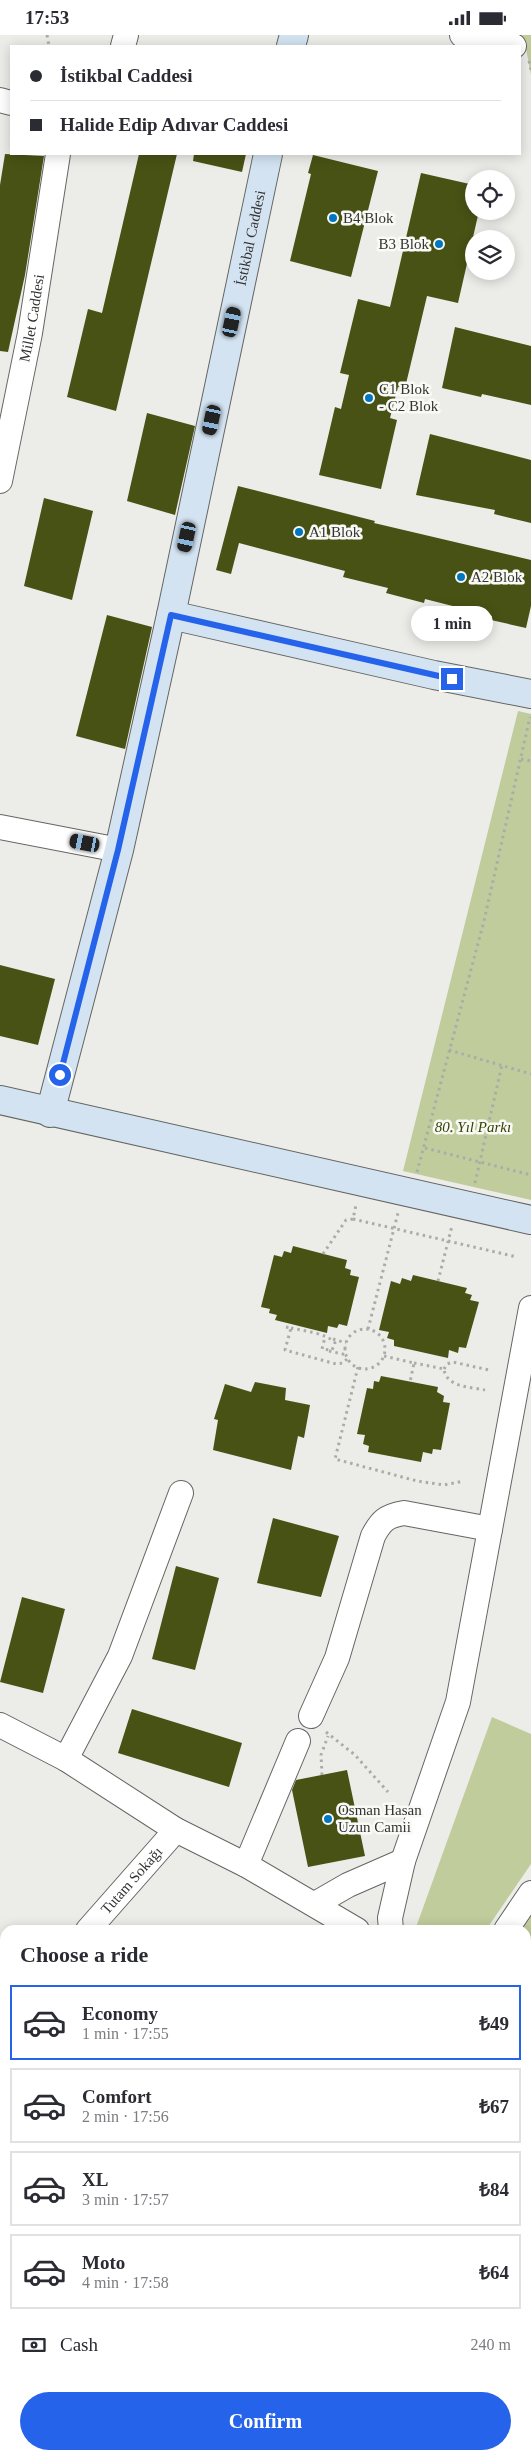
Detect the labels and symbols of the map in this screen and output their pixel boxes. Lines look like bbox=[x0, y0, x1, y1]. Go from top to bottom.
street label: İstikbal Caddesi bbox=[233, 189, 268, 287]
place label: B4 Blok bbox=[343, 210, 394, 226]
marker: B4 Blok bbox=[327, 212, 339, 224]
place label: B3 Blok bbox=[379, 236, 429, 252]
marker: B3 Blok bbox=[433, 238, 445, 250]
street label: Millet Caddesi bbox=[16, 273, 47, 363]
car bbox=[221, 306, 242, 338]
place label: C1 Blok - C2 Blok bbox=[379, 381, 439, 414]
marker: C1 Blok - C2 Blok bbox=[363, 392, 375, 404]
car bbox=[201, 404, 222, 436]
car bbox=[176, 521, 197, 553]
place label: A1 Blok bbox=[309, 524, 361, 540]
marker: A1 Blok bbox=[293, 526, 305, 538]
place label: A2 Blok bbox=[471, 569, 523, 585]
marker: A2 Blok bbox=[455, 571, 467, 583]
callout: 1 min bbox=[411, 607, 493, 641]
route end bbox=[441, 668, 463, 690]
car bbox=[68, 833, 101, 853]
route start bbox=[49, 1064, 71, 1086]
park label: 80. Yıl Parkı bbox=[435, 1119, 511, 1135]
place label: Osman Hasan Uzun Camii bbox=[338, 1802, 422, 1835]
marker: Osman Hasan Uzun Camii bbox=[322, 1813, 334, 1825]
street label: Tutam Sokağı bbox=[98, 1844, 165, 1917]

